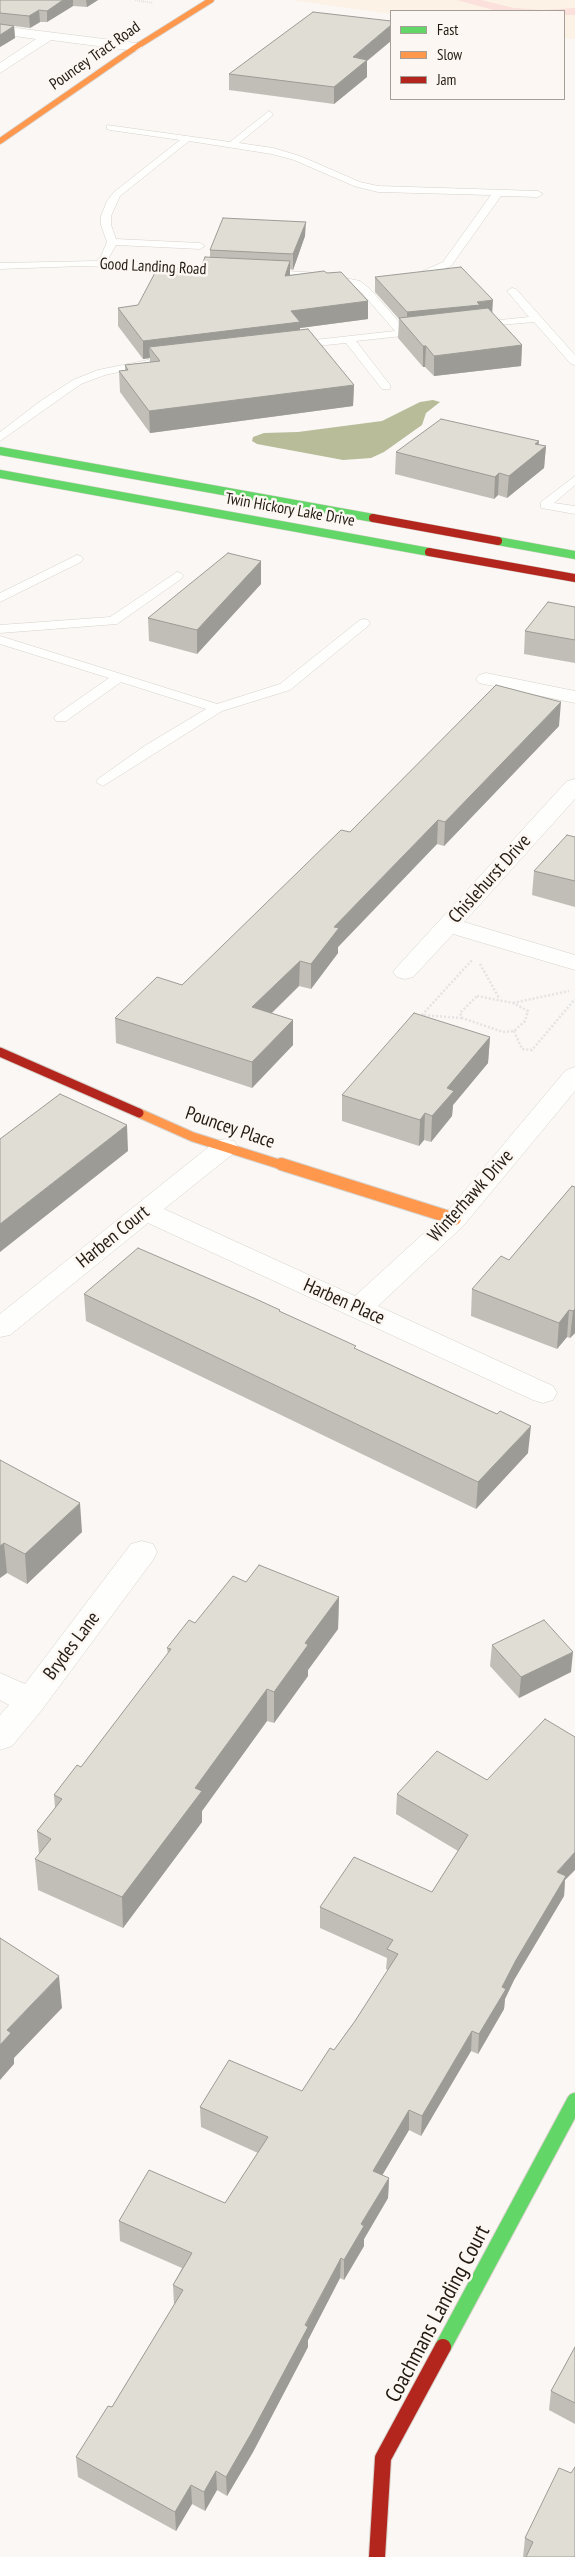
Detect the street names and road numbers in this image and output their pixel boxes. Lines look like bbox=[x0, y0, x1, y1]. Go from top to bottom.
street label: Pouncey Tract Road bbox=[46, 18, 144, 94]
street label: Good Landing Road bbox=[99, 255, 207, 279]
street label: Twin Hickory Lake Drive bbox=[224, 489, 356, 531]
street label: Chislehurst Drive bbox=[444, 830, 536, 928]
street label: Pouncey Place bbox=[182, 1102, 278, 1154]
street label: Winterhawk Drive bbox=[424, 1145, 518, 1247]
street label: Harben Court bbox=[72, 1201, 154, 1273]
street label: Harben Place bbox=[300, 1274, 388, 1330]
street label: Brydes Lane bbox=[39, 1608, 105, 1684]
street label: Coachmans Landing Court bbox=[380, 2221, 496, 2407]

